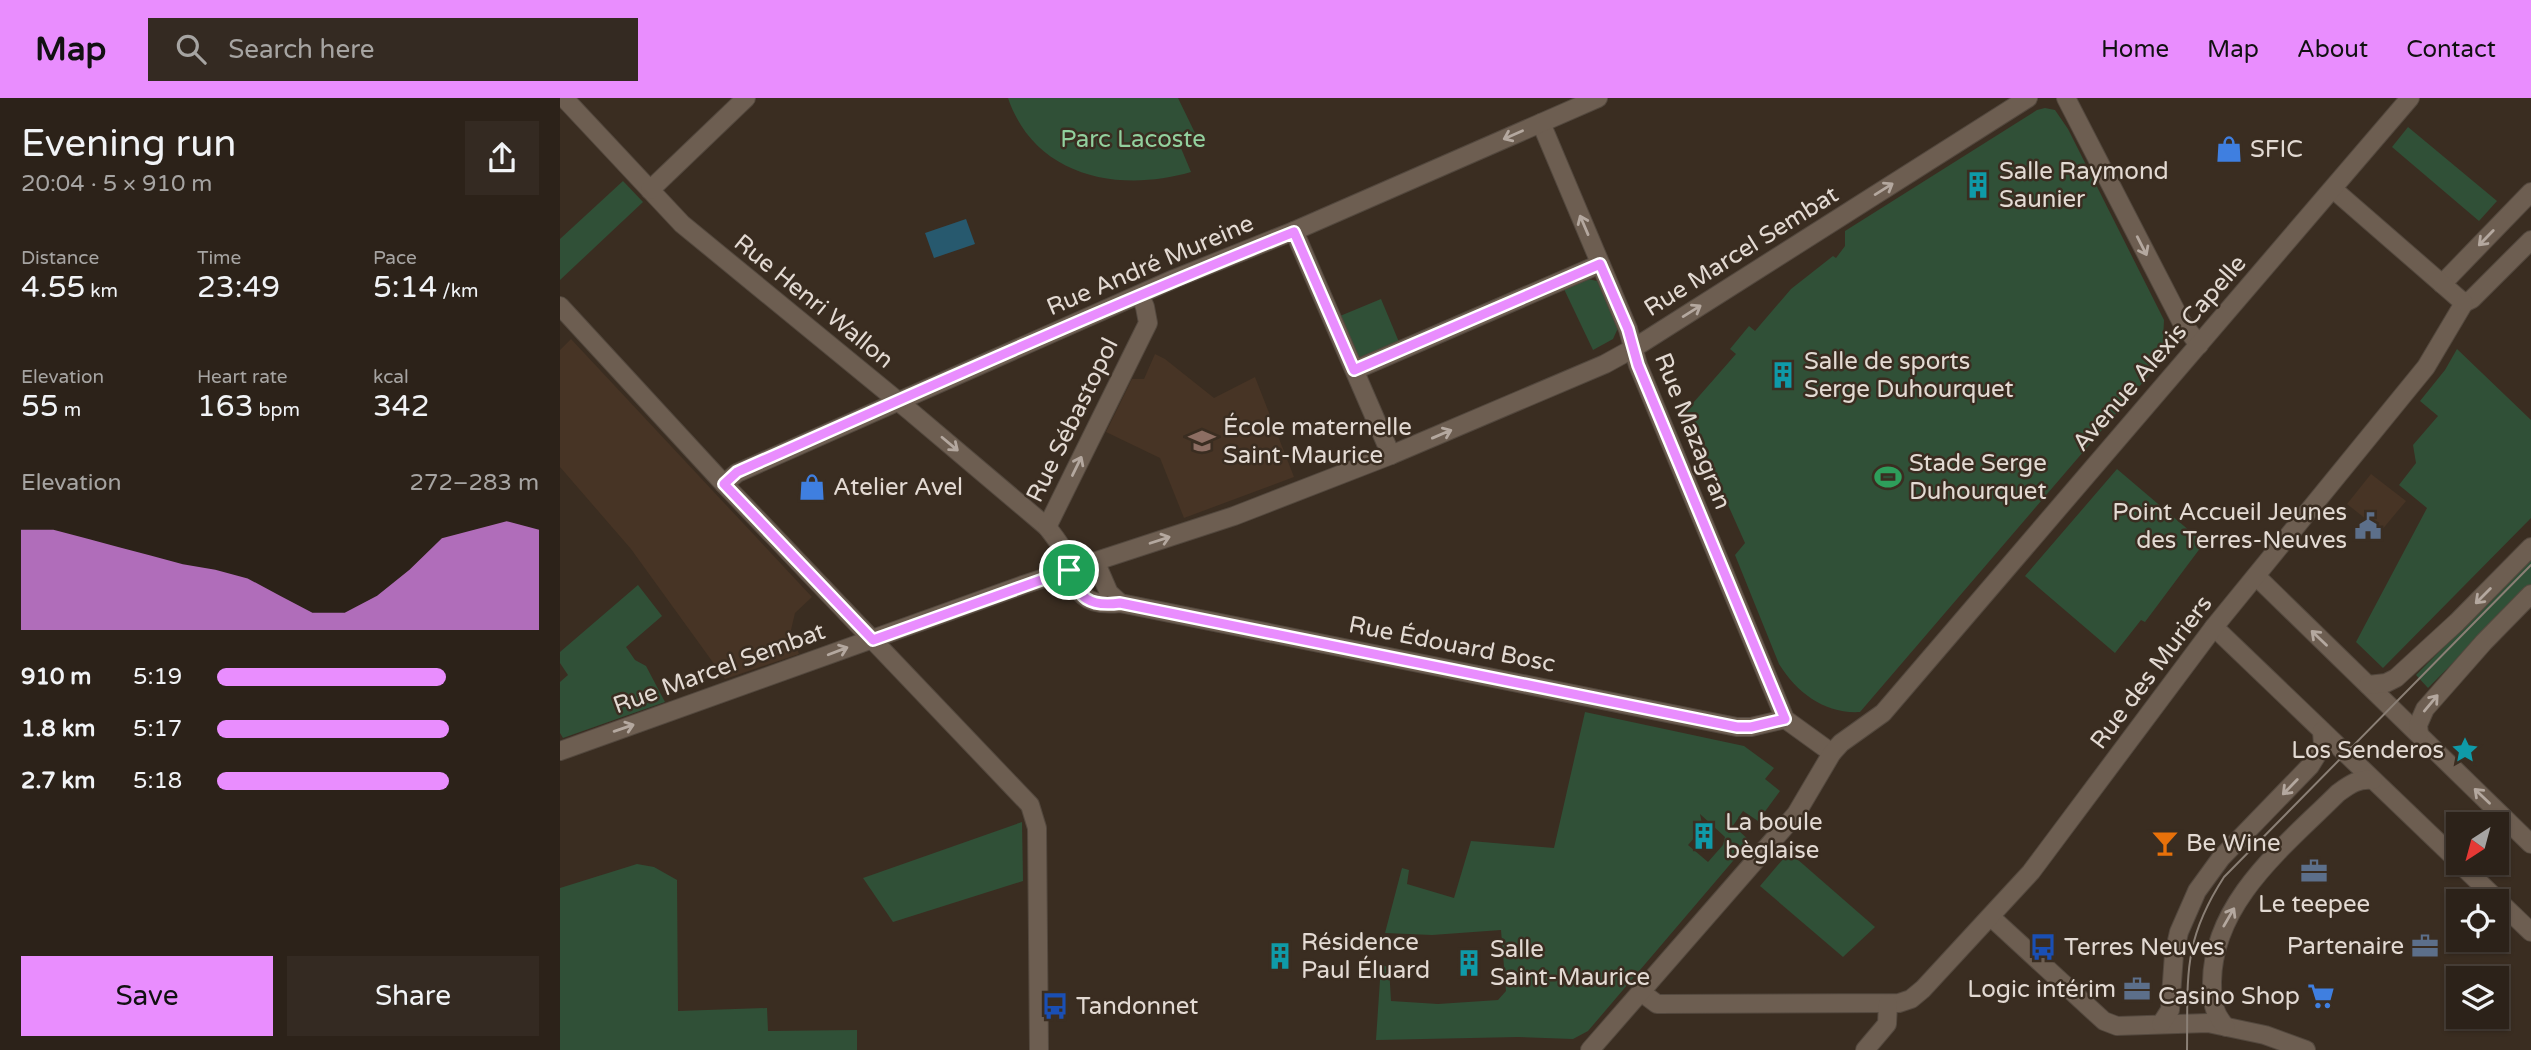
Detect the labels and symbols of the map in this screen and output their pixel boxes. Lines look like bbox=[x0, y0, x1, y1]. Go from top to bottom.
park label: Parc Lacoste bbox=[1060, 125, 1206, 154]
one-way arrow bbox=[1503, 129, 1525, 142]
shop icon: SFIC bbox=[2214, 134, 2244, 164]
place label: SFIC bbox=[2250, 135, 2303, 164]
place label: Salle Raymond Saunier bbox=[1999, 157, 2169, 214]
building icon: Salle Raymond Saunier bbox=[1963, 170, 1993, 200]
street label: Rue Marcel Sembat bbox=[1639, 180, 1844, 323]
one-way arrow bbox=[1873, 181, 1893, 195]
street label: Rue André Mureine bbox=[1042, 209, 1258, 322]
one-way arrow bbox=[1576, 215, 1589, 236]
street label: Rue Henri Wallon bbox=[728, 228, 899, 375]
one-way arrow bbox=[2478, 229, 2495, 246]
one-way arrow bbox=[2136, 235, 2150, 256]
street label: Avenue Alexis Capelle bbox=[2066, 249, 2252, 457]
one-way arrow bbox=[1681, 303, 1701, 317]
street label: Rue Sébastopol bbox=[1020, 333, 1125, 507]
place label: Salle de sports Serge Duhourquet bbox=[1804, 347, 2014, 404]
street label: Rue Mazagran bbox=[1648, 349, 1737, 514]
building icon: Salle de sports Serge Duhourquet bbox=[1768, 360, 1798, 390]
place label: École maternelle Saint-Maurice bbox=[1223, 412, 1412, 470]
school or university icon: École maternelle Saint-Maurice bbox=[1187, 426, 1217, 456]
one-way arrow bbox=[1430, 426, 1452, 439]
one-way arrow bbox=[940, 436, 958, 452]
place label: Stade Serge Duhourquet bbox=[1909, 449, 2047, 506]
one-way arrow bbox=[1071, 456, 1084, 477]
sports icon: Stade Serge Duhourquet bbox=[1873, 462, 1903, 492]
shop icon: Atelier Avel bbox=[797, 472, 827, 502]
place label: Atelier Avel bbox=[833, 473, 963, 502]
place label: Point Accueil Jeunes des Terres-Neuves bbox=[2112, 498, 2347, 555]
public building icon: Point Accueil Jeunes des Terres-Neuves bbox=[2353, 511, 2383, 541]
one-way arrow bbox=[1149, 533, 1171, 545]
pin bbox=[1039, 540, 1099, 600]
one-way arrow bbox=[2475, 587, 2492, 604]
street label: Rue des Muriers bbox=[2084, 590, 2219, 755]
street label: Rue Édouard Bosc bbox=[1346, 609, 1558, 679]
street label: Rue Marcel Sembat bbox=[609, 617, 829, 720]
one-way arrow bbox=[2311, 629, 2328, 646]
one-way arrow bbox=[827, 643, 849, 656]
one-way arrow bbox=[2423, 695, 2439, 713]
one-way arrow bbox=[613, 721, 635, 733]
place icon: Los Senderos bbox=[2450, 735, 2480, 765]
place label: Los Senderos bbox=[2291, 736, 2444, 765]
one-way arrow bbox=[2281, 778, 2298, 795]
one-way arrow bbox=[2474, 788, 2491, 805]
place label: La boule bèglaise bbox=[1725, 808, 1822, 865]
north arrow bbox=[2446, 812, 2510, 875]
building icon: La boule bèglaise bbox=[1689, 821, 1719, 851]
bar icon: Be Wine bbox=[2150, 828, 2180, 858]
place label: Be Wine bbox=[2186, 829, 2281, 858]
office icon: Le teepee bbox=[2299, 856, 2329, 886]
place label: Le teepee bbox=[2258, 890, 2370, 919]
one-way arrow bbox=[2222, 907, 2236, 927]
place label: Résidence Paul Éluard bbox=[1301, 928, 1430, 985]
office icon: Partenaire bbox=[2410, 931, 2440, 961]
bus stop icon: Terres Neuves bbox=[2028, 932, 2058, 962]
place label: Partenaire bbox=[2287, 932, 2404, 961]
place label: Terres Neuves bbox=[2064, 933, 2225, 962]
place label: Salle Saint-Maurice bbox=[1490, 935, 1650, 992]
building icon: Résidence Paul Éluard bbox=[1265, 941, 1295, 971]
building icon: Salle Saint-Maurice bbox=[1454, 948, 1484, 978]
office icon: Logic intérim bbox=[2122, 974, 2152, 1004]
place label: Logic intérim bbox=[1967, 975, 2116, 1004]
supermarket icon: Casino Shop bbox=[2306, 981, 2336, 1011]
place label: Casino Shop bbox=[2158, 982, 2300, 1011]
bus stop icon: Tandonnet bbox=[1040, 991, 1070, 1021]
place label: Tandonnet bbox=[1076, 992, 1199, 1021]

